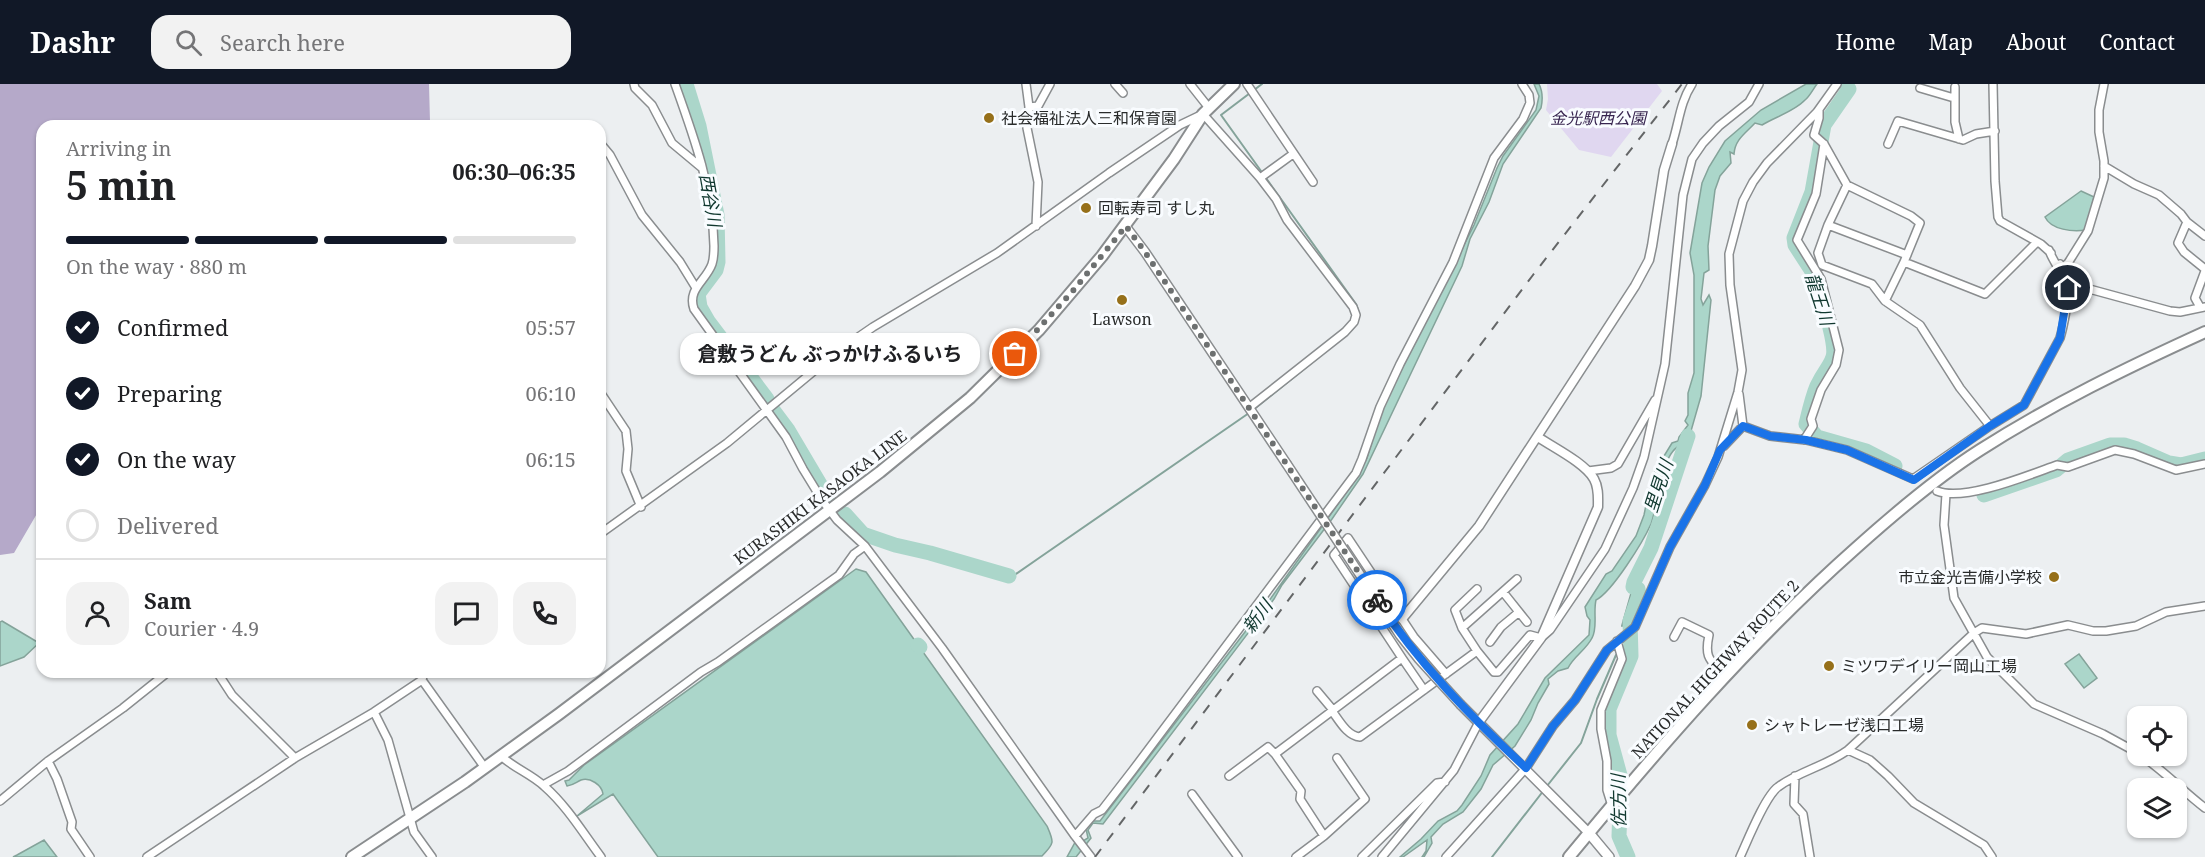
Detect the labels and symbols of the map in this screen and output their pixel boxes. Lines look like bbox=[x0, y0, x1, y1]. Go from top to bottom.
place label: 社会福祉法人三和保育園 bbox=[1001, 107, 1177, 129]
park label: 金光駅西公園 bbox=[1550, 107, 1648, 129]
marker: 社会福祉法人三和保育園 bbox=[982, 111, 996, 125]
water label: 西谷川 bbox=[694, 171, 728, 231]
place label: 回転寿司 すし丸 bbox=[1098, 197, 1214, 219]
marker: 回転寿司 すし丸 bbox=[1079, 201, 1093, 215]
pin bbox=[2042, 262, 2093, 313]
water label: 龍王川 bbox=[1800, 270, 1840, 330]
marker: Lawson bbox=[1115, 293, 1129, 307]
place label: Lawson bbox=[1092, 308, 1152, 330]
pin bbox=[989, 328, 1040, 379]
callout: 倉敷うどん ぶっかけふるいち bbox=[679, 333, 979, 375]
street label: KURASHIKI KASAOKA LINE bbox=[729, 425, 911, 569]
water label: 里見川 bbox=[1638, 455, 1678, 515]
place label: 市立金光吉備小学校 bbox=[1898, 566, 2042, 588]
courier bbox=[1347, 570, 1407, 630]
marker: 市立金光吉備小学校 bbox=[2047, 570, 2061, 584]
street label: NATIONAL HIGHWAY ROUTE 2 bbox=[1626, 575, 1804, 763]
water label: 新川 bbox=[1237, 593, 1279, 638]
place label: ミツワデイリー岡山工場 bbox=[1841, 655, 2017, 677]
marker: ミツワデイリー岡山工場 bbox=[1822, 659, 1836, 673]
place label: シャトレーゼ浅口工場 bbox=[1764, 714, 1924, 736]
marker: シャトレーゼ浅口工場 bbox=[1745, 718, 1759, 732]
water label: 佐方川 bbox=[1605, 772, 1630, 828]

